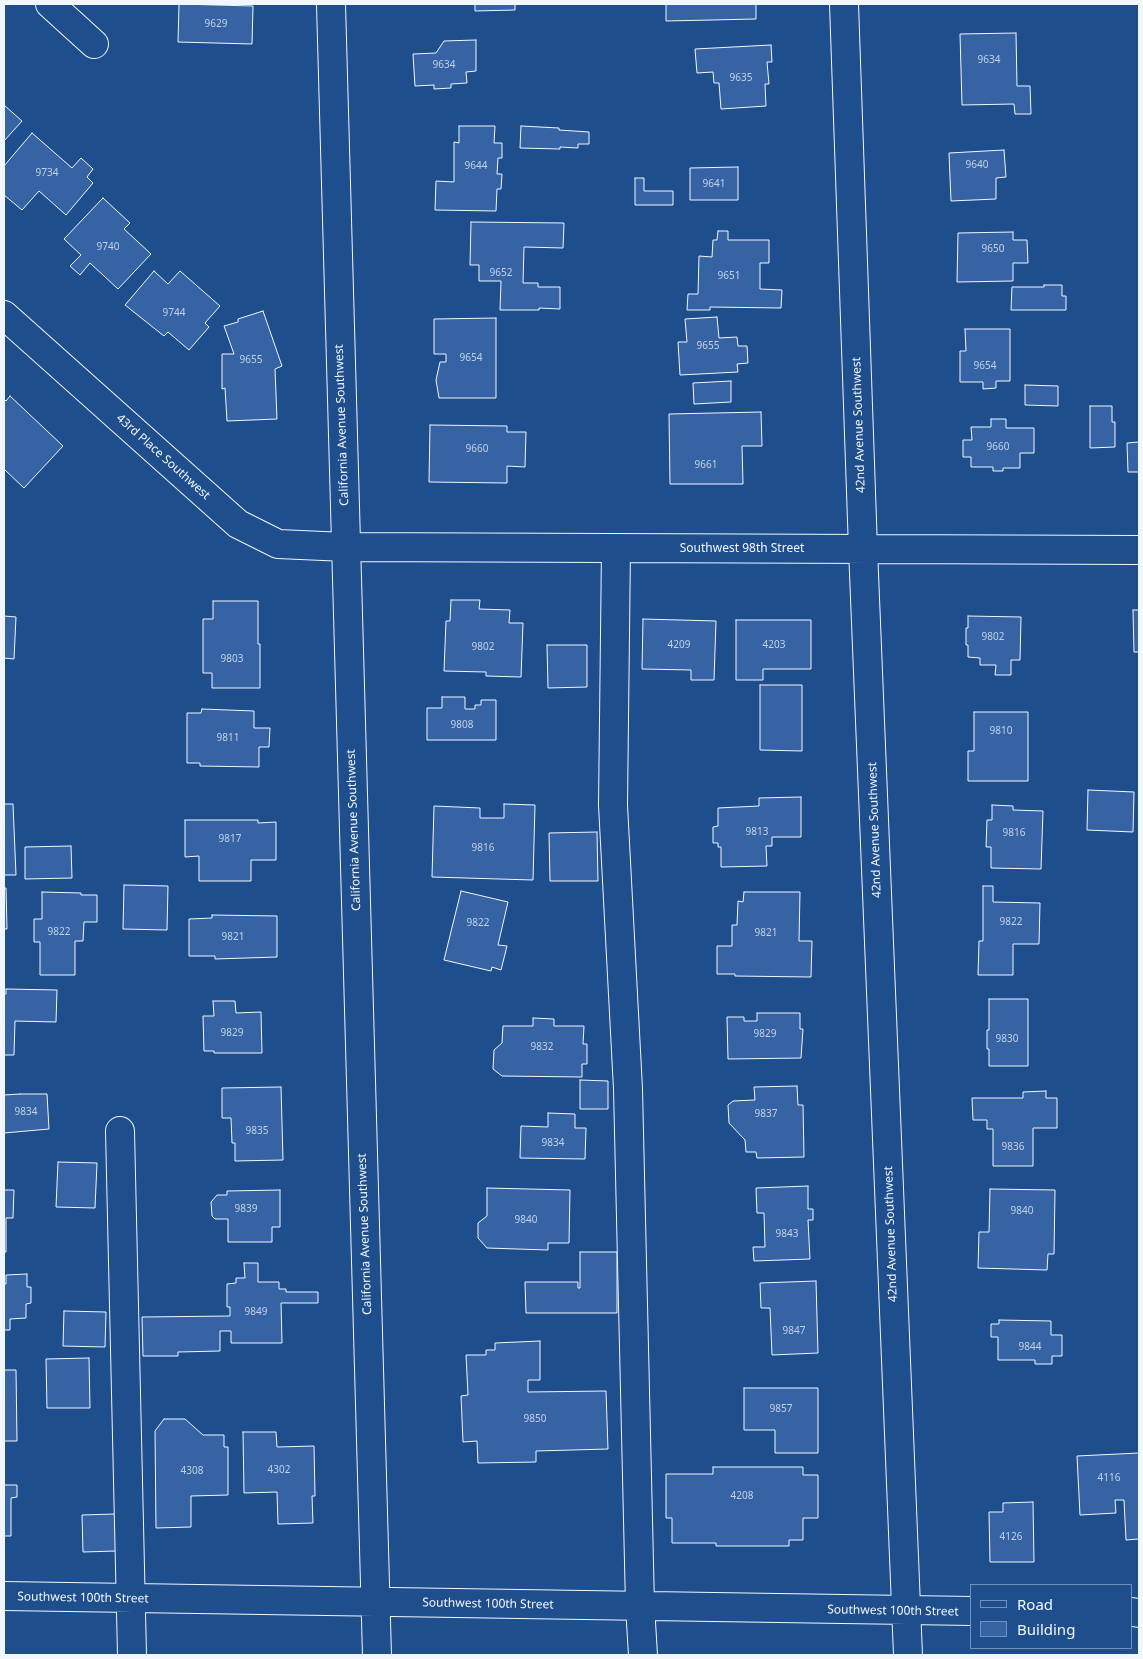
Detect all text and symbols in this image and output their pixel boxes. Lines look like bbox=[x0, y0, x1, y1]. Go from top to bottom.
house number: 9629 bbox=[205, 18, 227, 30]
house number: 9634 bbox=[978, 54, 1000, 66]
house number: 9634 bbox=[433, 59, 455, 71]
house number: 9635 bbox=[730, 72, 752, 84]
house number: 9640 bbox=[966, 159, 988, 171]
house number: 9644 bbox=[465, 160, 487, 172]
house number: 9734 bbox=[36, 167, 58, 179]
house number: 9641 bbox=[703, 178, 725, 190]
house number: 9740 bbox=[97, 241, 119, 253]
house number: 9650 bbox=[982, 243, 1004, 255]
house number: 9652 bbox=[490, 267, 512, 279]
house number: 9651 bbox=[718, 270, 740, 282]
house number: 9744 bbox=[163, 307, 185, 319]
house number: 9655 bbox=[697, 340, 719, 352]
street label: California Avenue Southwest bbox=[332, 344, 352, 506]
house number: 9654 bbox=[460, 352, 482, 364]
house number: 9655 bbox=[240, 354, 262, 366]
street label: 42nd Avenue Southwest bbox=[849, 357, 869, 493]
house number: 9654 bbox=[974, 360, 996, 372]
street label: 43rd Place Southwest bbox=[113, 411, 213, 503]
house number: 9660 bbox=[987, 441, 1009, 453]
house number: 9660 bbox=[466, 443, 488, 455]
house number: 9661 bbox=[695, 459, 717, 471]
street label: Southwest 98th Street bbox=[680, 542, 804, 556]
house number: 9802 bbox=[982, 631, 1004, 643]
house number: 4209 bbox=[668, 639, 690, 651]
house number: 4203 bbox=[763, 639, 785, 651]
house number: 9802 bbox=[472, 641, 494, 653]
house number: 9803 bbox=[221, 653, 243, 665]
house number: 9808 bbox=[451, 719, 473, 731]
house number: 9810 bbox=[990, 725, 1012, 737]
house number: 9811 bbox=[217, 732, 239, 744]
street label: California Avenue Southwest bbox=[344, 749, 364, 911]
street label: 42nd Avenue Southwest bbox=[865, 762, 885, 898]
house number: 9813 bbox=[746, 826, 768, 838]
house number: 9816 bbox=[1003, 827, 1025, 839]
house number: 9817 bbox=[219, 833, 241, 845]
house number: 9816 bbox=[472, 842, 494, 854]
house number: 9822 bbox=[1000, 916, 1022, 928]
house number: 9822 bbox=[467, 917, 489, 929]
house number: 9822 bbox=[48, 926, 70, 938]
house number: 9821 bbox=[755, 927, 777, 939]
house number: 9821 bbox=[222, 931, 244, 943]
house number: 9829 bbox=[221, 1027, 243, 1039]
house number: 9829 bbox=[754, 1028, 776, 1040]
house number: 9830 bbox=[996, 1033, 1018, 1045]
house number: 9832 bbox=[531, 1041, 553, 1053]
house number: 9834 bbox=[15, 1106, 37, 1118]
house number: 9837 bbox=[755, 1108, 777, 1120]
house number: 9835 bbox=[246, 1125, 268, 1137]
house number: 9834 bbox=[542, 1137, 564, 1149]
house number: 9836 bbox=[1002, 1141, 1024, 1153]
street label: California Avenue Southwest bbox=[355, 1153, 375, 1315]
street label: 42nd Avenue Southwest bbox=[881, 1166, 901, 1302]
house number: 9839 bbox=[235, 1203, 257, 1215]
house number: 9840 bbox=[1011, 1205, 1033, 1217]
house number: 9840 bbox=[515, 1214, 537, 1226]
house number: 9843 bbox=[776, 1228, 798, 1240]
house number: 9849 bbox=[245, 1306, 267, 1318]
house number: 9847 bbox=[783, 1325, 805, 1337]
house number: 9844 bbox=[1019, 1341, 1041, 1353]
house number: 9857 bbox=[770, 1403, 792, 1415]
house number: 9850 bbox=[524, 1413, 546, 1425]
house number: 4302 bbox=[268, 1464, 290, 1476]
house number: 4308 bbox=[181, 1465, 203, 1477]
house number: 4116 bbox=[1098, 1472, 1120, 1484]
house number: 4208 bbox=[731, 1490, 753, 1502]
house number: 4126 bbox=[1000, 1531, 1022, 1543]
legend bbox=[970, 1584, 1133, 1649]
street label: Southwest 100th Street bbox=[17, 1590, 149, 1606]
text: Road bbox=[1017, 1594, 1053, 1614]
street label: Southwest 100th Street bbox=[422, 1596, 554, 1612]
street label: Southwest 100th Street bbox=[827, 1603, 959, 1619]
text: Building bbox=[1017, 1619, 1075, 1639]

